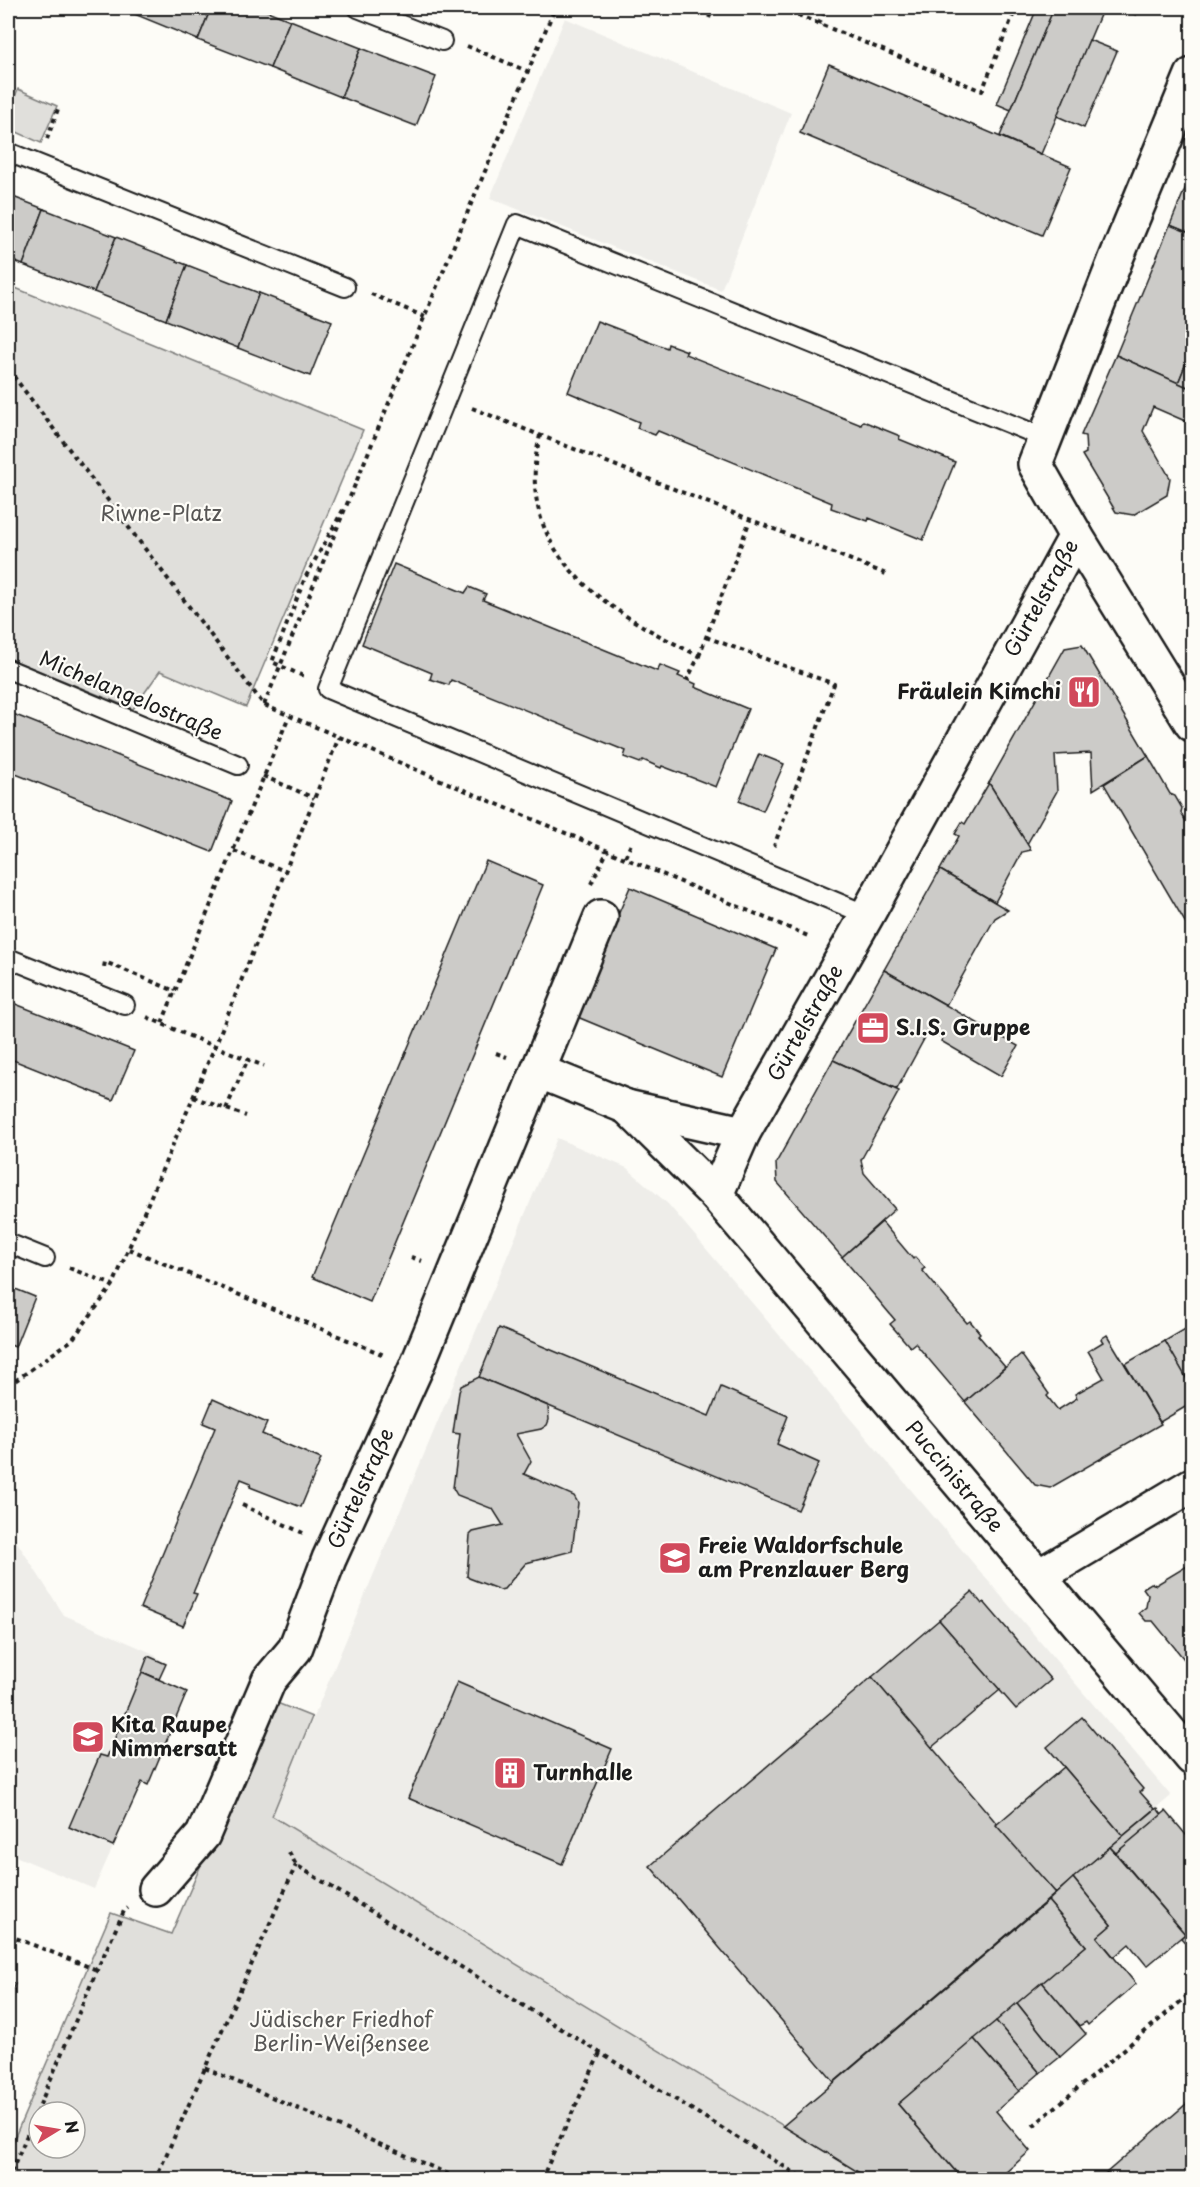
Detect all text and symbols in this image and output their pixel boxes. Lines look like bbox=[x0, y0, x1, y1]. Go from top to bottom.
park label: Riwne-Platz bbox=[100, 496, 222, 528]
street label: Gürtelstraße bbox=[994, 533, 1085, 662]
street label: Michelangelostraße bbox=[35, 641, 229, 747]
place label: Fräulein Kimchi bbox=[897, 674, 1061, 706]
restaurant icon: Fräulein Kimchi bbox=[1066, 674, 1102, 710]
street label: Gürtelstraße bbox=[758, 958, 850, 1087]
office icon: S.I.S. Gruppe bbox=[855, 1010, 891, 1046]
place label: S.I.S. Gruppe bbox=[896, 1010, 1031, 1042]
street label: Puccinistraße bbox=[899, 1412, 1012, 1538]
street label: Gürtelstraße bbox=[318, 1422, 401, 1554]
place label: Freie Waldorfschule am Prenzlauer Berg bbox=[698, 1528, 909, 1584]
school or university icon: Freie Waldorfschule am Prenzlauer Berg bbox=[657, 1540, 693, 1576]
place label: Kita Raupe Nimmersatt bbox=[111, 1707, 237, 1763]
school or university icon: Kita Raupe Nimmersatt bbox=[70, 1719, 106, 1755]
building icon: Turnhalle bbox=[492, 1755, 528, 1791]
place label: Turnhalle bbox=[533, 1755, 633, 1787]
park label: Jüdischer Friedhof Berlin-Weißensee bbox=[249, 2002, 434, 2058]
north arrow bbox=[27, 2100, 87, 2160]
text: N bbox=[60, 2118, 86, 2135]

